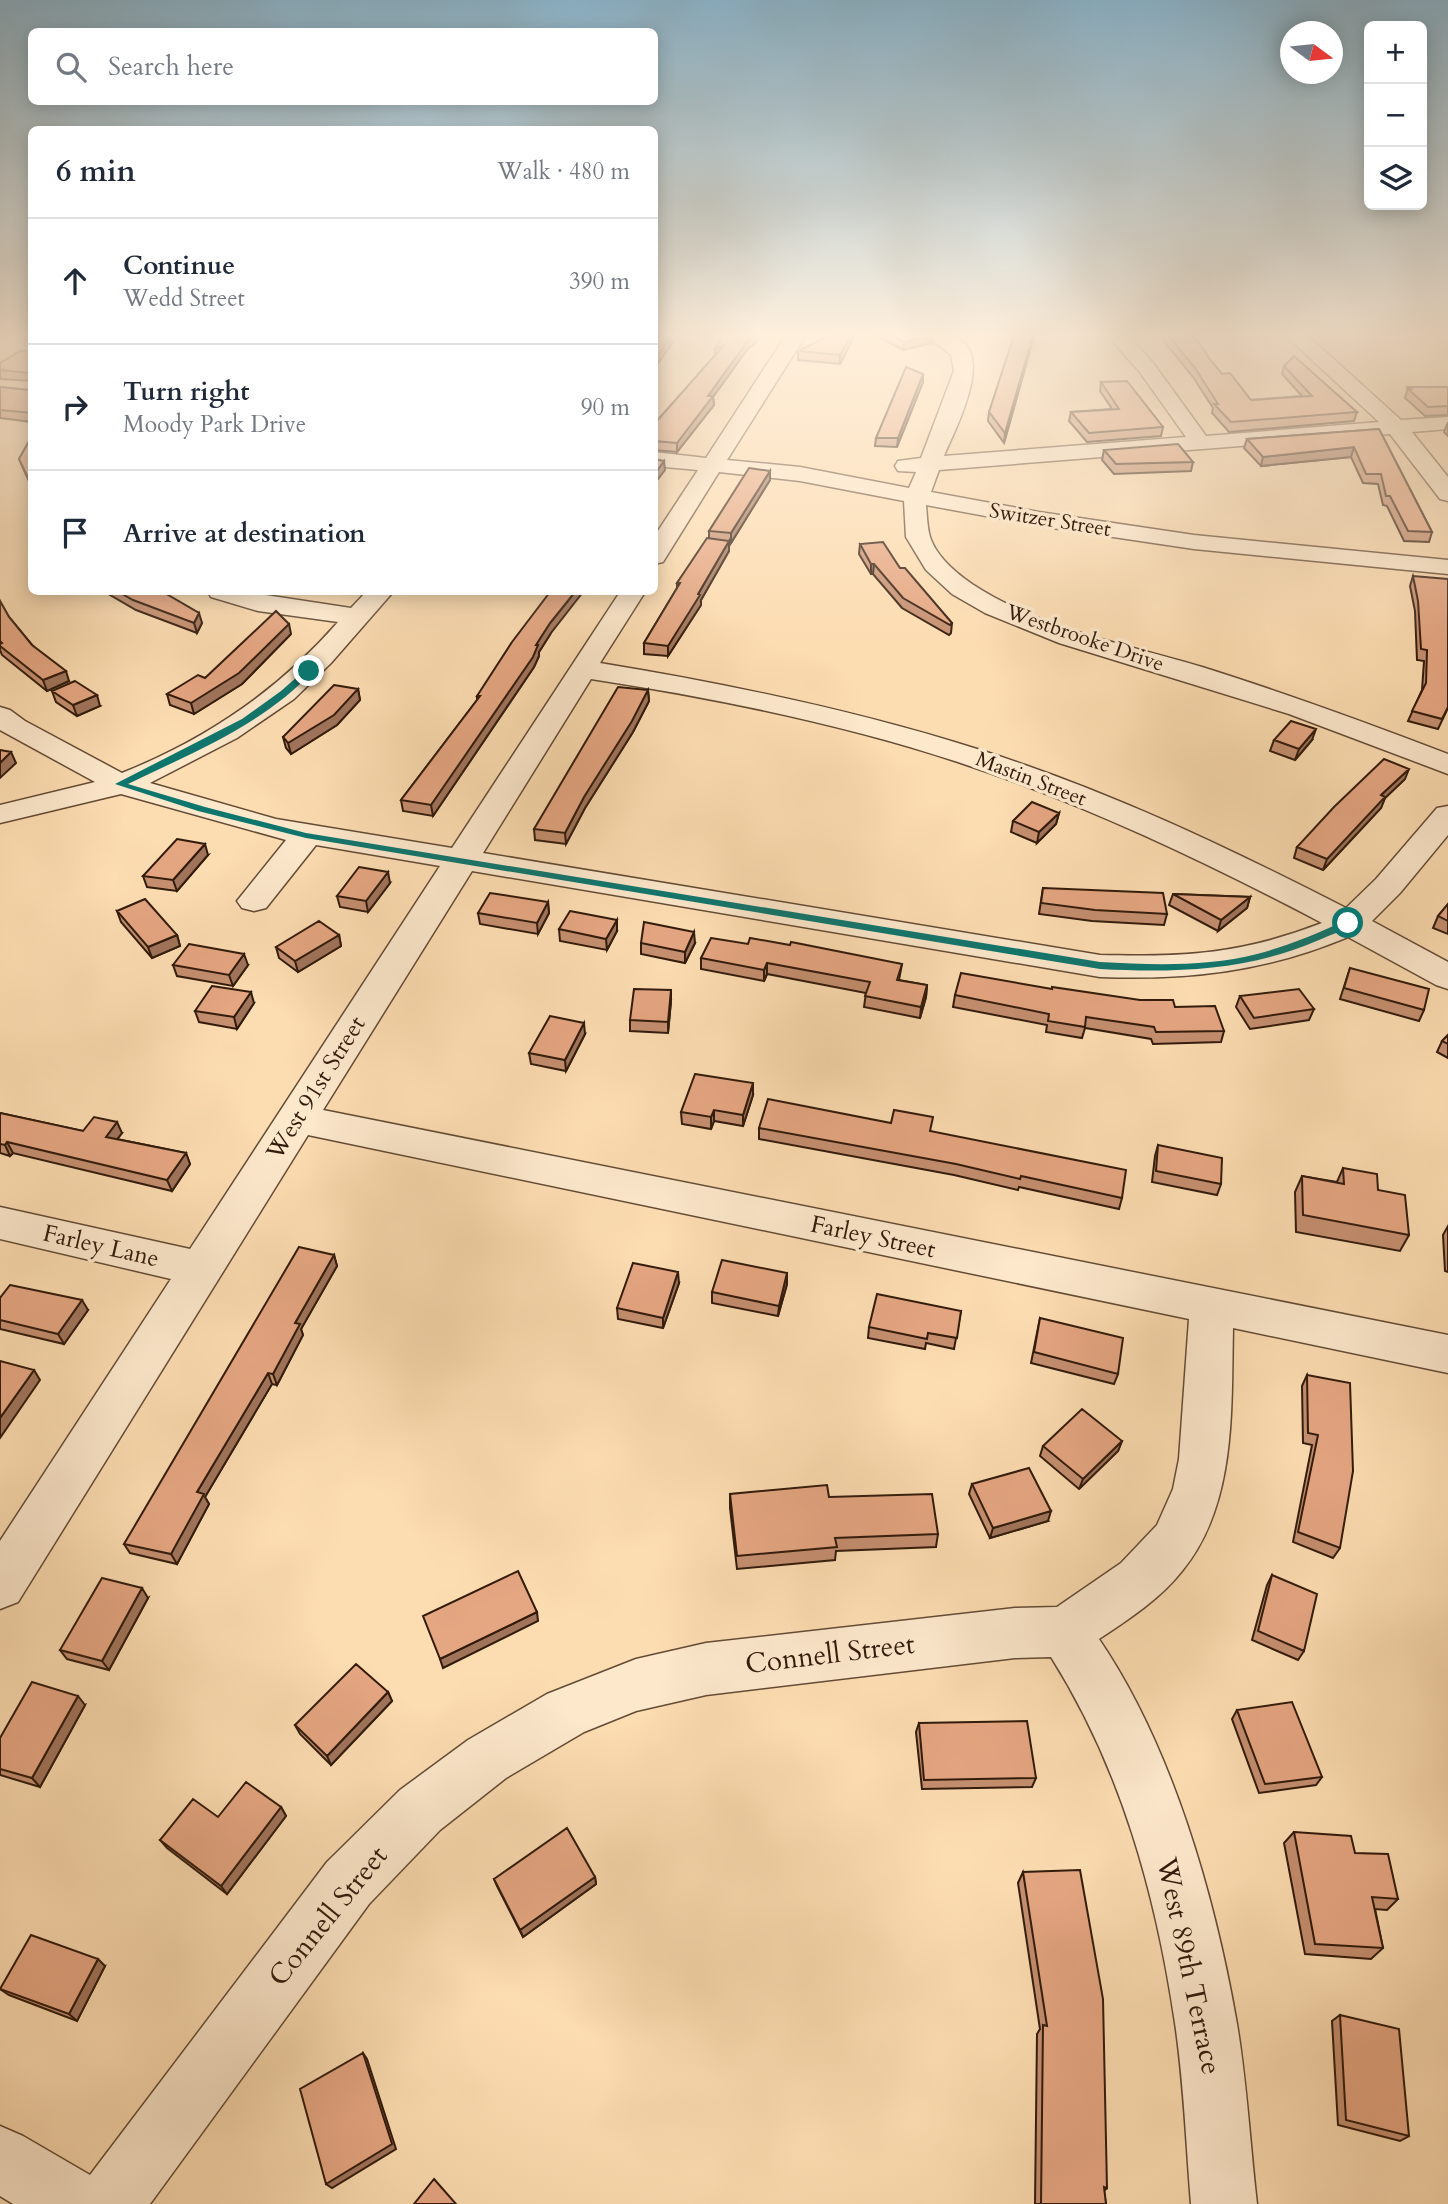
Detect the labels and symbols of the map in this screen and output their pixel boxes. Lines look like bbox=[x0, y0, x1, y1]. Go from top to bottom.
north arrow bbox=[1280, 21, 1343, 84]
street label: Switzer Street bbox=[987, 496, 1113, 544]
street label: Westbrooke Drive bbox=[1001, 597, 1168, 679]
route end bbox=[293, 655, 324, 686]
street label: Mastin Street bbox=[971, 745, 1091, 814]
route start bbox=[1332, 907, 1363, 938]
street label: West 91st Street bbox=[258, 1009, 374, 1167]
street label: Farley Street bbox=[808, 1208, 939, 1266]
street label: Farley Lane bbox=[40, 1217, 162, 1275]
street label: Connell Street bbox=[743, 1625, 917, 1683]
street label: Connell Street bbox=[260, 1838, 396, 1994]
street label: West 89th Terrace bbox=[1147, 1853, 1231, 2078]

